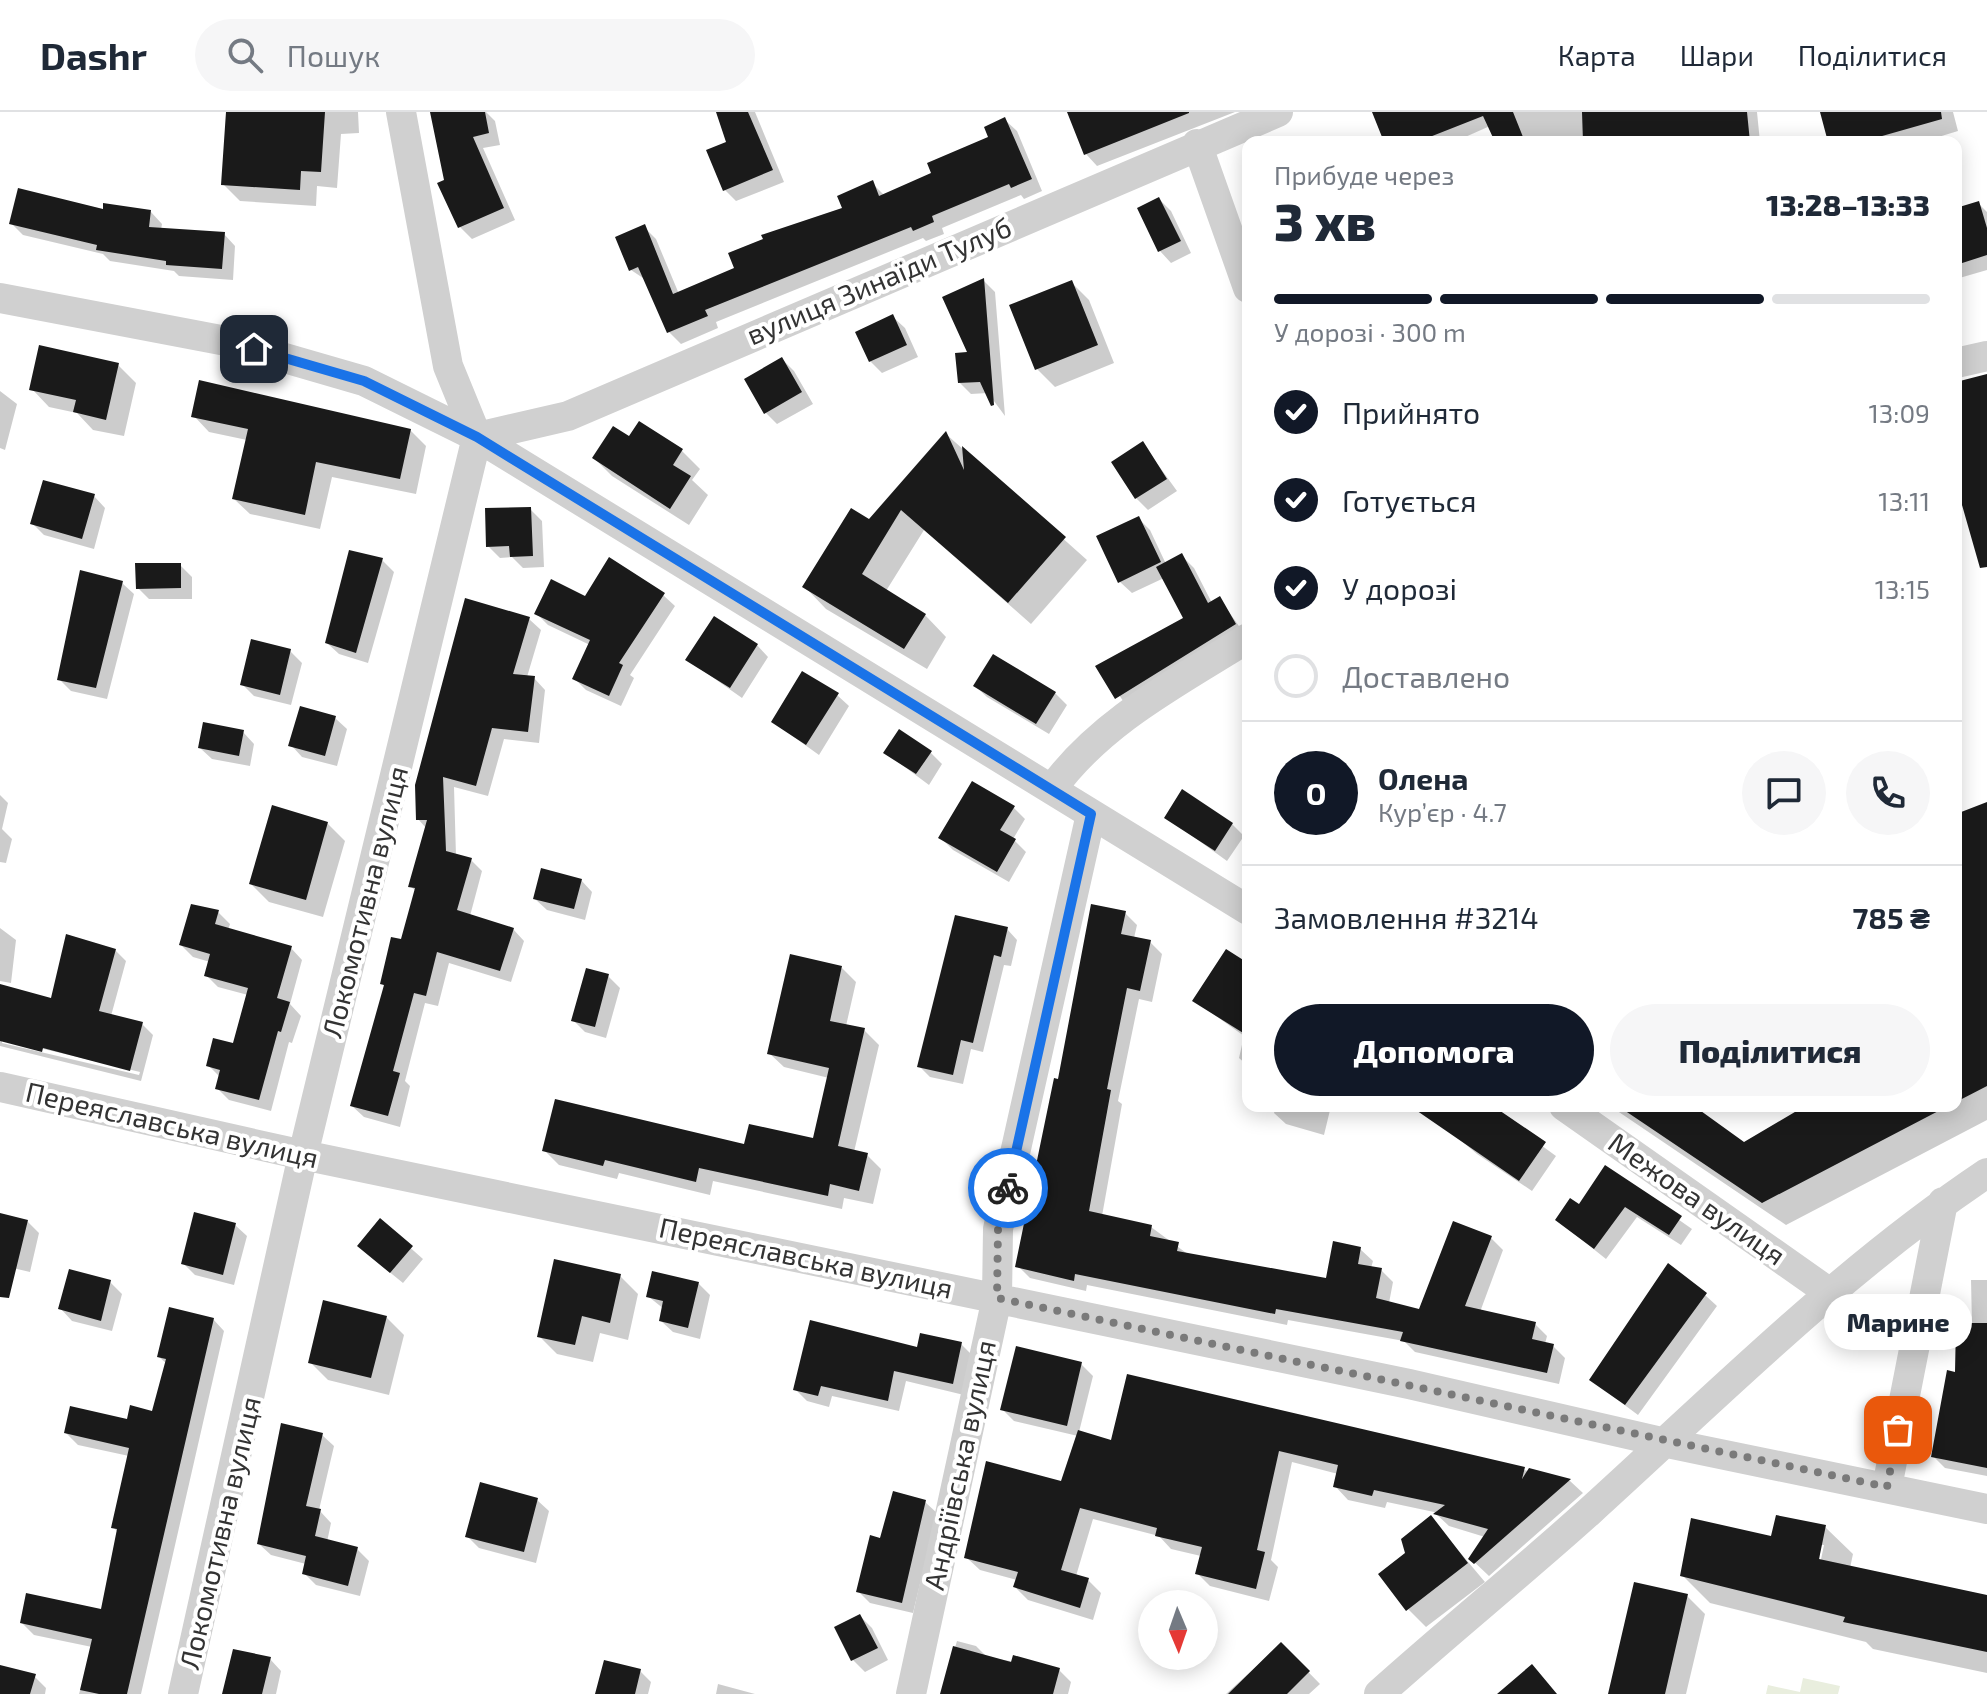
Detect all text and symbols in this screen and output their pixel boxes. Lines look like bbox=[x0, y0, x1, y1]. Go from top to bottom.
search box bbox=[195, 19, 755, 91]
text: Dashr bbox=[40, 32, 147, 78]
icon: search bbox=[223, 33, 267, 77]
text: Пошук bbox=[287, 37, 380, 73]
text: Карта bbox=[1558, 38, 1636, 72]
text: Шари bbox=[1680, 38, 1754, 72]
text: Поділитися bbox=[1798, 38, 1947, 72]
text: Прибуде через bbox=[1274, 159, 1454, 190]
text: 13:28–13:33 bbox=[1766, 186, 1930, 222]
text: 3 хв bbox=[1274, 189, 1376, 251]
street label: вулиця Зинаїди Тулуб bbox=[741, 209, 1016, 351]
pin bbox=[220, 315, 288, 383]
text: У дорозі · 300 m bbox=[1274, 316, 1466, 347]
icon: home bbox=[232, 327, 276, 371]
icon: check bbox=[1274, 390, 1318, 434]
text: Прийнято bbox=[1342, 394, 1480, 430]
text: 13:09 bbox=[1869, 397, 1930, 428]
icon: check bbox=[1274, 478, 1318, 522]
text: Готується bbox=[1342, 482, 1477, 518]
text: 13:11 bbox=[1878, 485, 1930, 516]
icon: check bbox=[1274, 566, 1318, 610]
text: У дорозі bbox=[1342, 570, 1457, 606]
text: 13:15 bbox=[1875, 573, 1930, 604]
text: Доставлено bbox=[1342, 658, 1510, 694]
button: chat bbox=[1742, 751, 1826, 835]
button: phone bbox=[1846, 751, 1930, 835]
text: Олена bbox=[1378, 760, 1468, 796]
street label: Локомотивна вулиця bbox=[314, 762, 414, 1041]
text: О bbox=[1306, 775, 1326, 811]
text: Кур’єр · 4.7 bbox=[1378, 796, 1507, 827]
text: Замовлення #3214 bbox=[1274, 899, 1539, 935]
text: 785 ₴ bbox=[1852, 899, 1930, 935]
button: Допомога bbox=[1274, 1004, 1594, 1096]
button: Поділитися bbox=[1610, 1004, 1930, 1096]
street label: Переяславська вулиця bbox=[23, 1074, 322, 1174]
street label: Межова вулиця bbox=[1603, 1125, 1793, 1272]
courier bbox=[968, 1148, 1048, 1228]
icon: bike bbox=[986, 1166, 1030, 1210]
street label: Переяславська вулиця bbox=[656, 1209, 956, 1305]
callout: Марине bbox=[1824, 1294, 1972, 1350]
text: Марине bbox=[1847, 1306, 1949, 1337]
street label: Андріївська вулиця bbox=[916, 1337, 1002, 1593]
street label: Локомотивна вулиця bbox=[171, 1393, 267, 1672]
pin bbox=[1864, 1396, 1932, 1464]
icon: bag bbox=[1876, 1408, 1920, 1452]
north arrow bbox=[1138, 1590, 1218, 1670]
map controls bbox=[1138, 1590, 1218, 1670]

